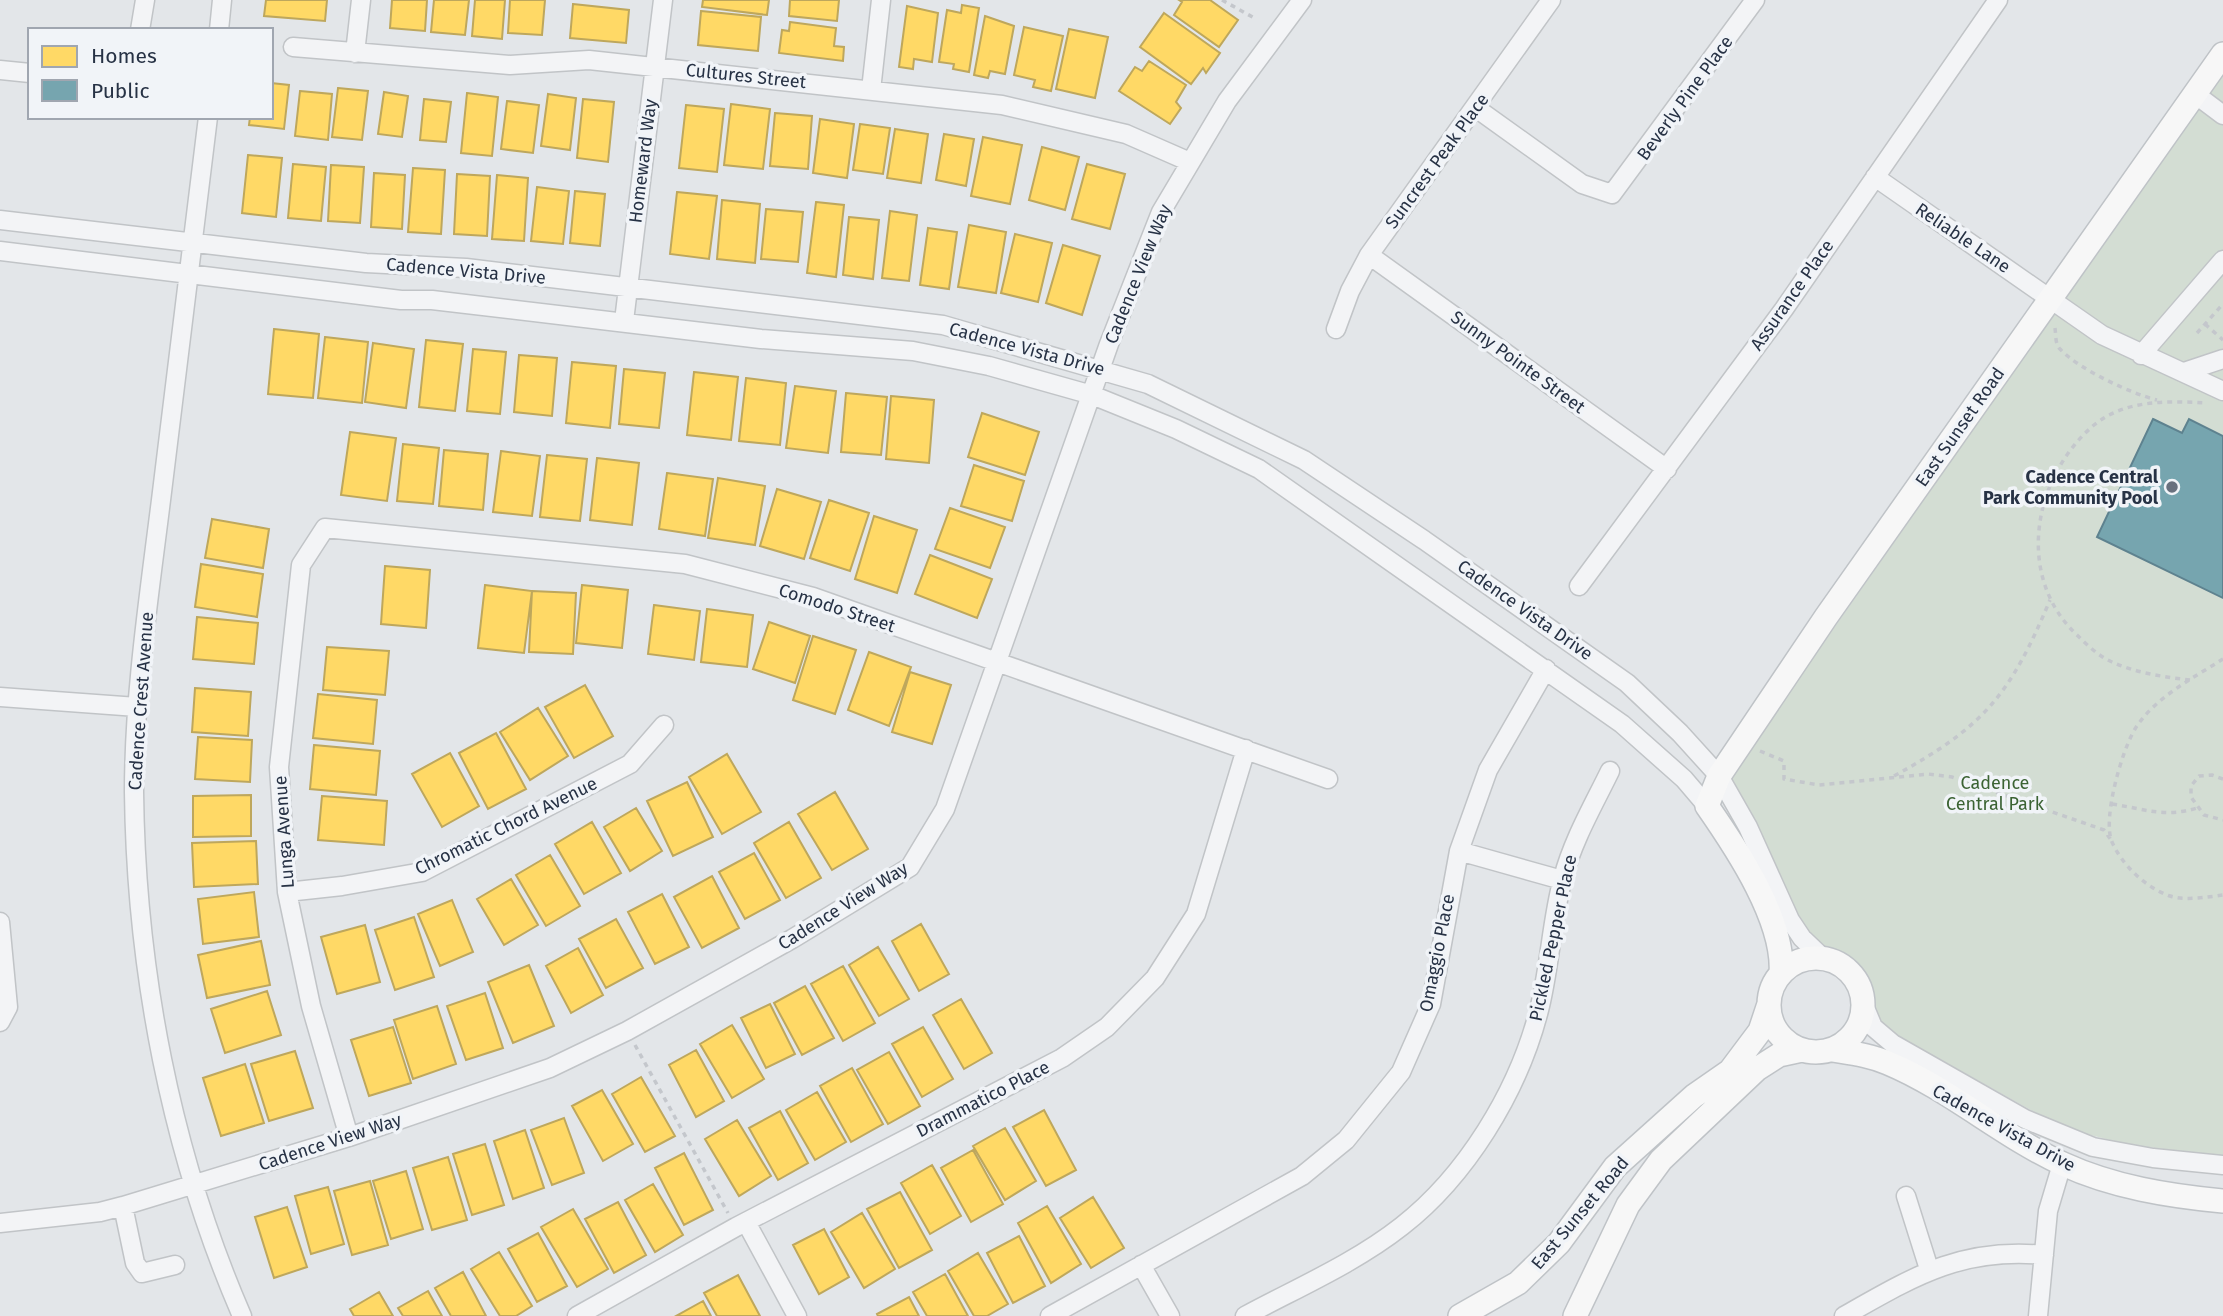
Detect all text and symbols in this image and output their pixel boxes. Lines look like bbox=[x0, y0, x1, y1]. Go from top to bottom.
legend bbox=[28, 28, 273, 119]
street label: Beverly Pine Place bbox=[1632, 31, 1738, 165]
text: Homes bbox=[91, 43, 157, 69]
street label: Cultures Street bbox=[685, 59, 808, 93]
text: Public bbox=[91, 78, 149, 104]
street label: Suncrest Peak Place bbox=[1380, 89, 1494, 233]
street label: Homeward Way bbox=[624, 97, 662, 224]
street label: Reliable Lane bbox=[1911, 198, 2015, 278]
street label: Cadence View Way bbox=[1100, 201, 1176, 347]
street label: Assurance Place bbox=[1746, 235, 1838, 355]
street label: Cadence Vista Drive bbox=[385, 253, 547, 289]
street label: Sunny Pointe Street bbox=[1447, 306, 1590, 418]
street label: Cadence Vista Drive bbox=[947, 318, 1107, 380]
street label: East Sunset Road bbox=[1911, 363, 2009, 491]
place label: Cadence Central Park Community Pool bbox=[1983, 466, 2159, 509]
marker: Cadence Central Park Community Pool bbox=[2164, 479, 2180, 495]
street label: Cadence Vista Drive bbox=[1453, 555, 1597, 665]
street label: Comodo Street bbox=[776, 579, 898, 637]
street label: Cadence Crest Avenue bbox=[124, 611, 158, 791]
street label: Chromatic Chord Avenue bbox=[411, 772, 601, 880]
park label: Cadence Central Park bbox=[1946, 772, 2045, 815]
street label: Lunga Avenue bbox=[269, 775, 299, 889]
street label: Pickled Pepper Place bbox=[1525, 853, 1581, 1023]
street label: Cadence View Way bbox=[774, 857, 912, 955]
street label: Omaggio Place bbox=[1415, 892, 1459, 1014]
street label: Drammatico Place bbox=[913, 1056, 1053, 1142]
street label: Cadence Vista Drive bbox=[1929, 1080, 2079, 1176]
street label: Cadence View Way bbox=[256, 1108, 404, 1175]
street label: East Sunset Road bbox=[1526, 1152, 1634, 1274]

